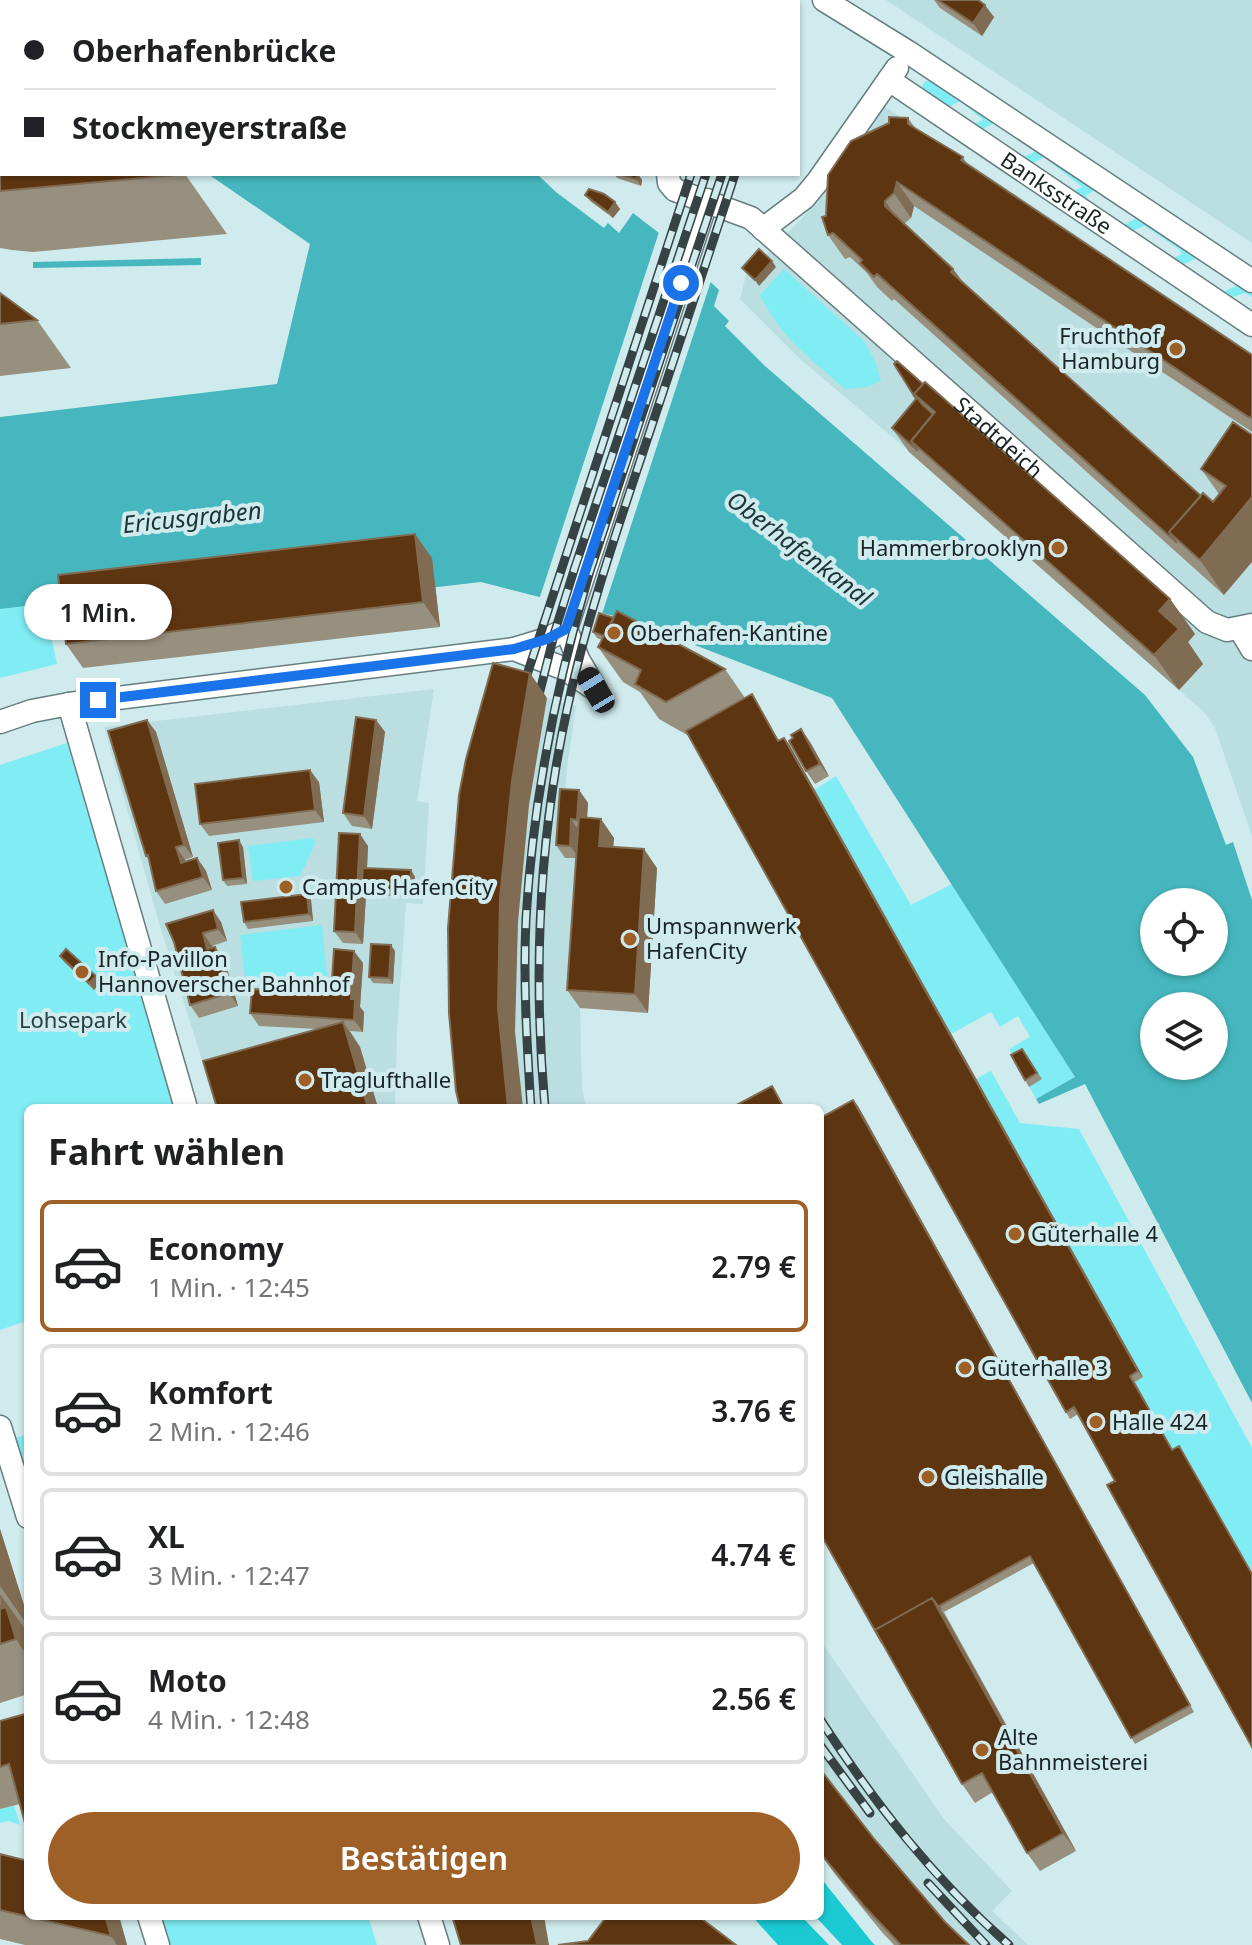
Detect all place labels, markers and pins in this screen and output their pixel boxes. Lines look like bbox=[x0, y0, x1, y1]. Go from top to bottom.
place label: Fruchthof Hamburg bbox=[1059, 320, 1161, 375]
marker: Fruchthof Hamburg bbox=[1167, 340, 1185, 358]
place label: Hammerbrooklyn bbox=[860, 532, 1042, 562]
marker: Hammerbrooklyn bbox=[1049, 539, 1067, 557]
place label: Oberhafen-Kantine bbox=[630, 617, 828, 647]
marker: Oberhafen-Kantine bbox=[605, 624, 623, 642]
place label: Campus HafenCity bbox=[302, 871, 494, 901]
marker: Campus HafenCity bbox=[277, 878, 295, 896]
place label: Umspannwerk HafenCity bbox=[646, 910, 797, 965]
marker: Umspannwerk HafenCity bbox=[621, 930, 639, 948]
place label: Info-Pavillon Hannoverscher Bahnhof bbox=[98, 943, 351, 998]
marker: Info-Pavillon Hannoverscher Bahnhof bbox=[73, 963, 91, 981]
place label: Traglufthalle bbox=[321, 1064, 451, 1094]
marker: Traglufthalle bbox=[296, 1071, 314, 1089]
place label: Güterhalle 4 bbox=[1031, 1218, 1158, 1248]
marker: Güterhalle 4 bbox=[1006, 1225, 1024, 1243]
place label: Güterhalle 3 bbox=[981, 1352, 1108, 1382]
marker: Güterhalle 3 bbox=[956, 1359, 974, 1377]
place label: Halle 424 bbox=[1112, 1406, 1208, 1436]
marker: Halle 424 bbox=[1087, 1413, 1105, 1431]
place label: Gleishalle bbox=[944, 1461, 1044, 1491]
marker: Gleishalle bbox=[919, 1468, 937, 1486]
place label: Alte Bahnmeisterei bbox=[998, 1721, 1148, 1776]
marker: Alte Bahnmeisterei bbox=[973, 1741, 991, 1759]

